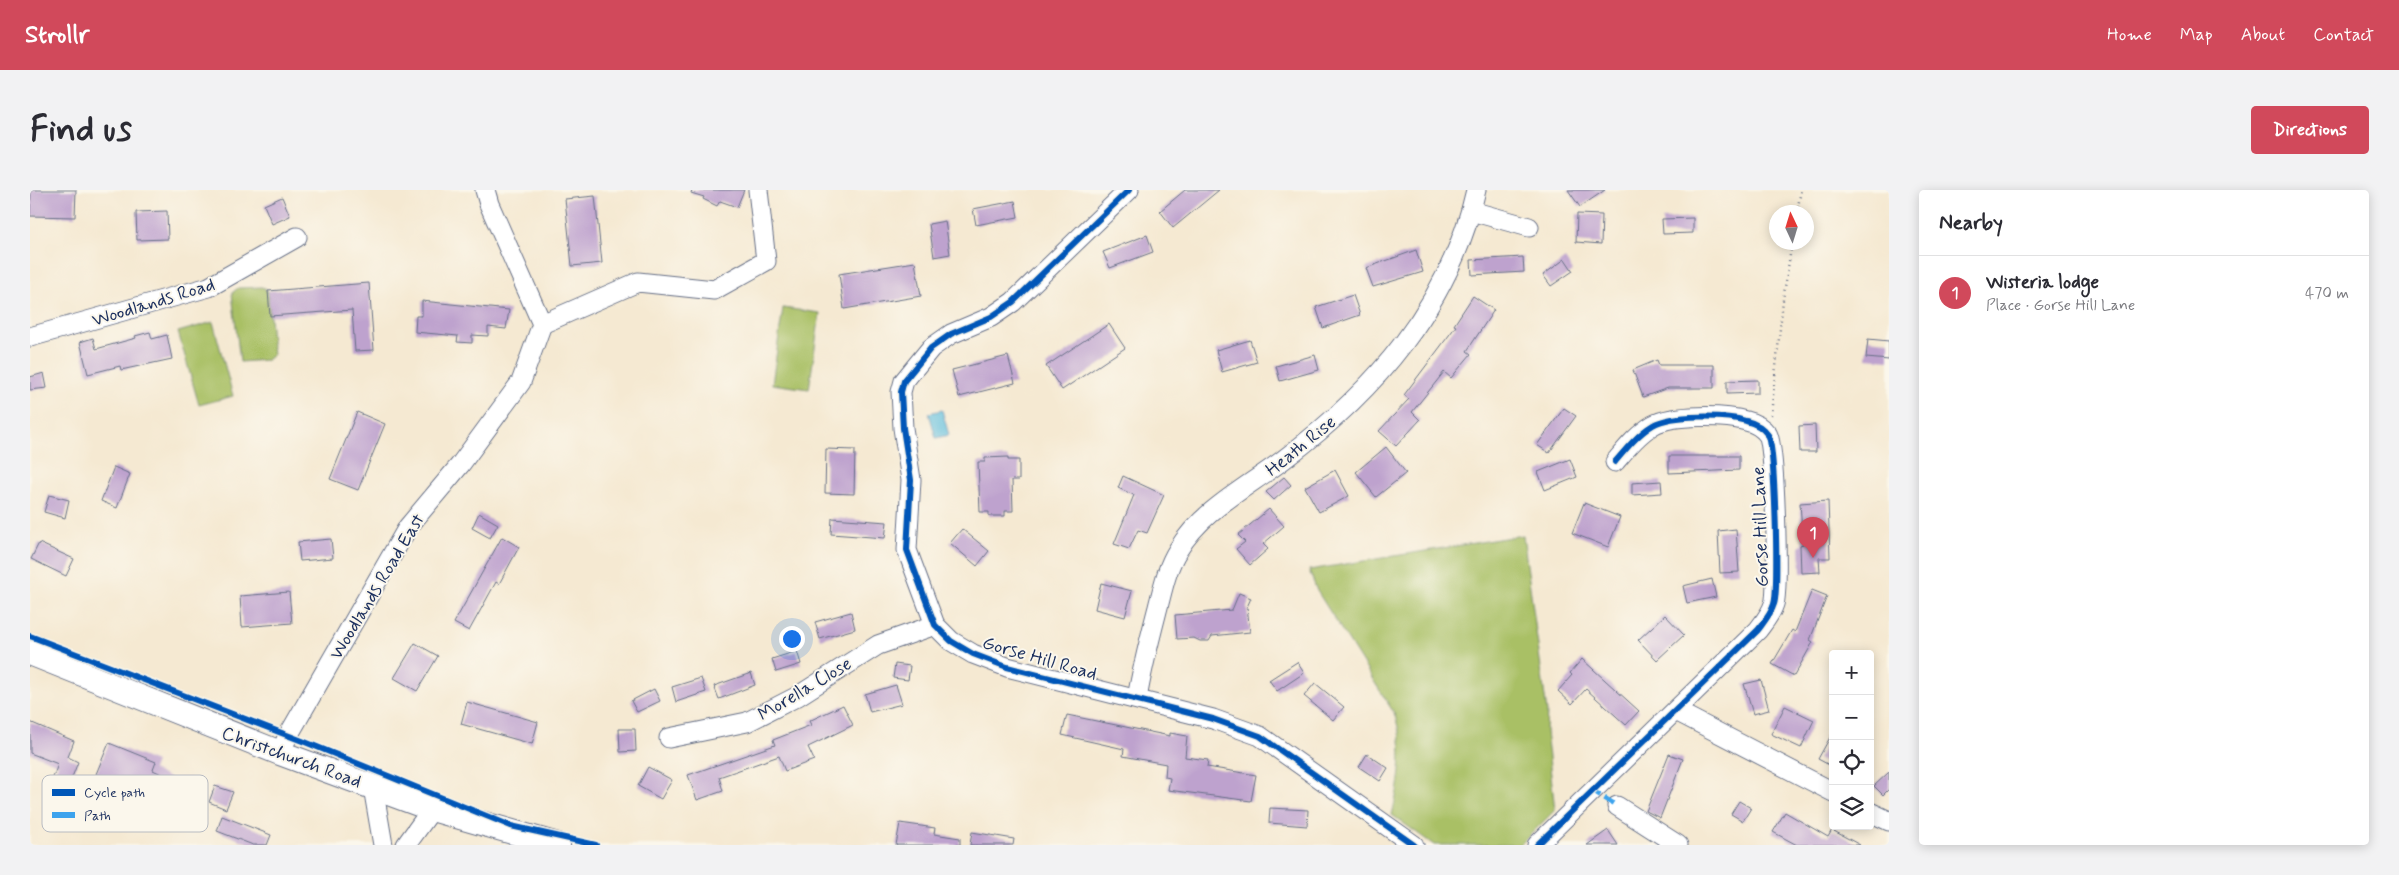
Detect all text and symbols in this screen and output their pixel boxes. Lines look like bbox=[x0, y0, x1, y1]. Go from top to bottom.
text: Strollr bbox=[25, 20, 89, 51]
text: Home bbox=[2107, 23, 2152, 47]
text: Map bbox=[2180, 23, 2213, 47]
text: About bbox=[2241, 23, 2285, 47]
text: Contact bbox=[2313, 23, 2374, 47]
button: Directions bbox=[2251, 106, 2369, 154]
text: Find us bbox=[30, 107, 132, 153]
north arrow bbox=[1769, 205, 1814, 250]
text: Nearby bbox=[1939, 209, 2003, 237]
text: Wisteria lodge bbox=[1986, 270, 2099, 295]
street label: Woodlands Road bbox=[89, 272, 218, 333]
text: 1 bbox=[1951, 283, 1959, 304]
text: 470 m bbox=[2305, 283, 2349, 304]
text: Place · Gorse Hill Lane bbox=[1986, 295, 2135, 316]
street label: Heath Rise bbox=[1260, 410, 1342, 482]
street label: Gorse Hill Lane bbox=[1746, 466, 1775, 588]
street label: Woodlands Road East bbox=[324, 509, 431, 664]
pin: 1 bbox=[1797, 517, 1829, 558]
your location bbox=[779, 626, 805, 652]
street label: Gorse Hill Road bbox=[979, 630, 1100, 687]
map controls bbox=[1829, 650, 1874, 830]
button: + bbox=[1829, 650, 1874, 695]
street label: Morella Close bbox=[753, 651, 856, 727]
button: − bbox=[1829, 695, 1874, 740]
street label: Christchurch Road bbox=[218, 721, 365, 794]
button: locate bbox=[1829, 740, 1874, 785]
legend bbox=[42, 775, 208, 832]
text: Cycle path bbox=[84, 784, 145, 802]
button: layers bbox=[1829, 785, 1874, 830]
text: Path bbox=[84, 807, 111, 825]

